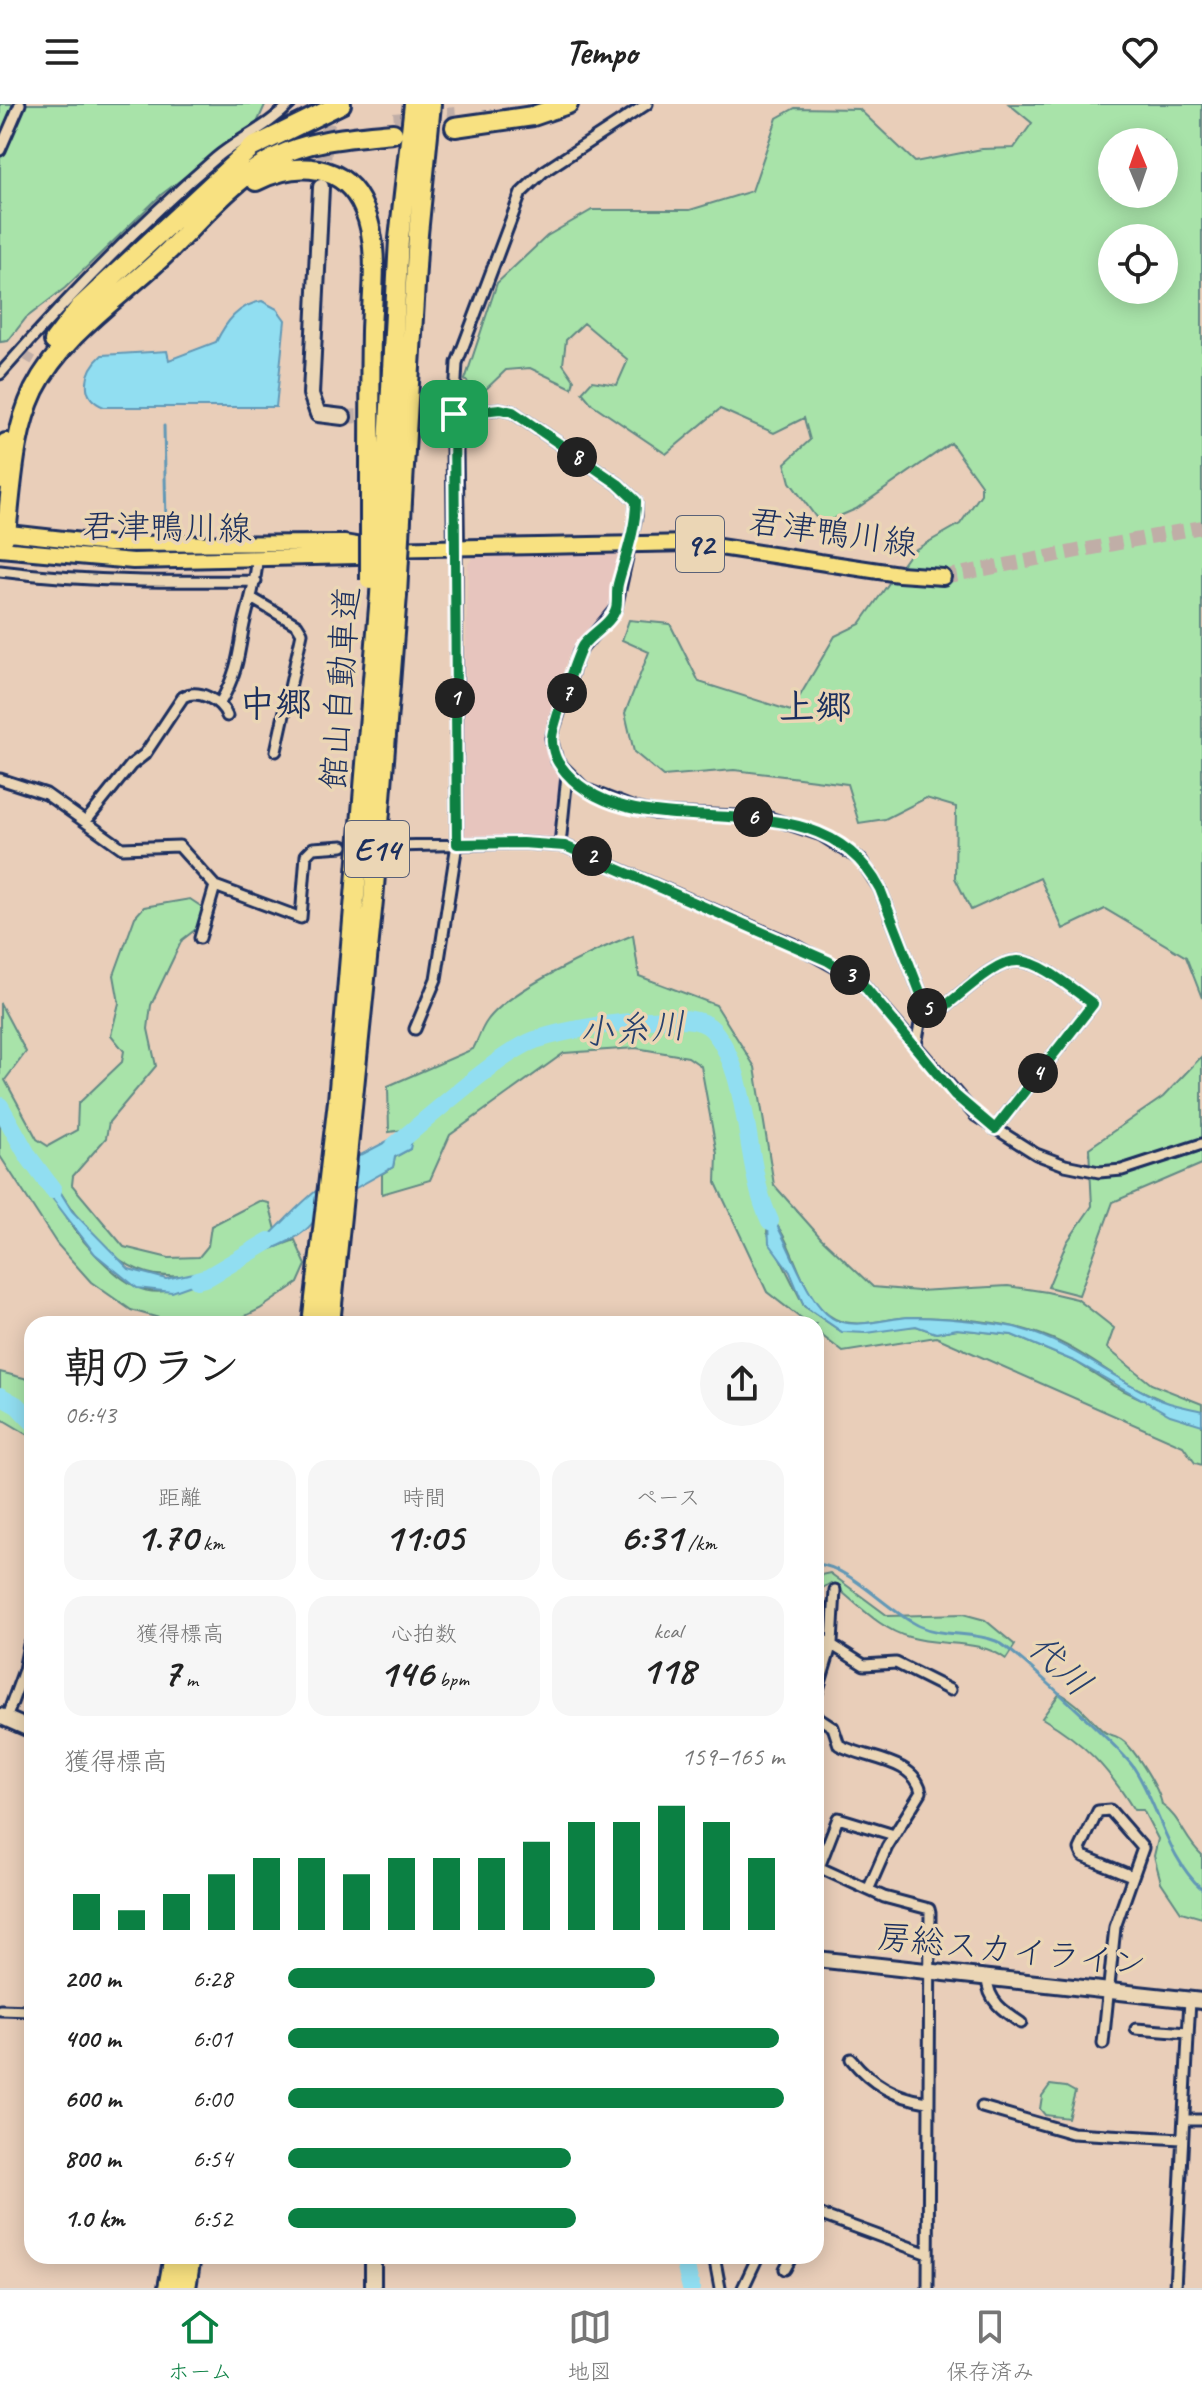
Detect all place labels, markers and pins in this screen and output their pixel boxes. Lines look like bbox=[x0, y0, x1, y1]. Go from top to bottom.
pin bbox=[420, 380, 488, 448]
pin: 8 bbox=[557, 437, 597, 477]
pin: 7 bbox=[547, 673, 587, 713]
pin: 1 bbox=[435, 678, 475, 718]
pin: 6 bbox=[733, 797, 773, 837]
pin: 2 bbox=[572, 836, 612, 876]
pin: 3 bbox=[830, 955, 870, 995]
pin: 5 bbox=[907, 988, 947, 1028]
pin: 4 bbox=[1018, 1053, 1058, 1093]

